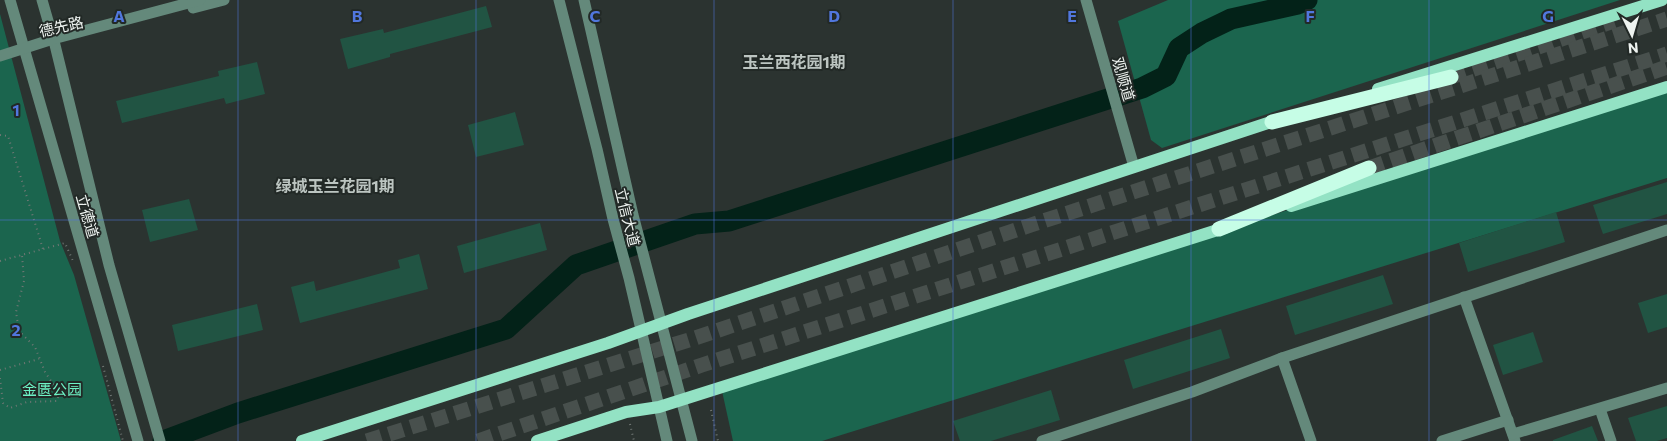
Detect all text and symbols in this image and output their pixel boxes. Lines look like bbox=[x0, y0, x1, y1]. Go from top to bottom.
text: A bbox=[113, 6, 125, 25]
text: B bbox=[352, 6, 363, 25]
text: C bbox=[590, 6, 601, 25]
text: D bbox=[828, 6, 840, 25]
text: E bbox=[1067, 6, 1077, 25]
text: F bbox=[1305, 6, 1315, 25]
text: G bbox=[1542, 6, 1554, 25]
north arrow bbox=[1607, 10, 1657, 60]
street label: 德先路 bbox=[37, 12, 85, 40]
text: N bbox=[1627, 40, 1639, 57]
district label: 玉兰西花园1期 bbox=[742, 52, 846, 71]
street label: 观顺道 bbox=[1109, 55, 1139, 103]
text: 1 bbox=[12, 100, 20, 119]
district label: 绿城玉兰花园1期 bbox=[275, 176, 395, 195]
street label: 立信大道 bbox=[612, 186, 644, 248]
street label: 立德道 bbox=[73, 192, 103, 240]
text: 2 bbox=[11, 320, 21, 339]
park label: 金匮公园 bbox=[22, 380, 82, 398]

